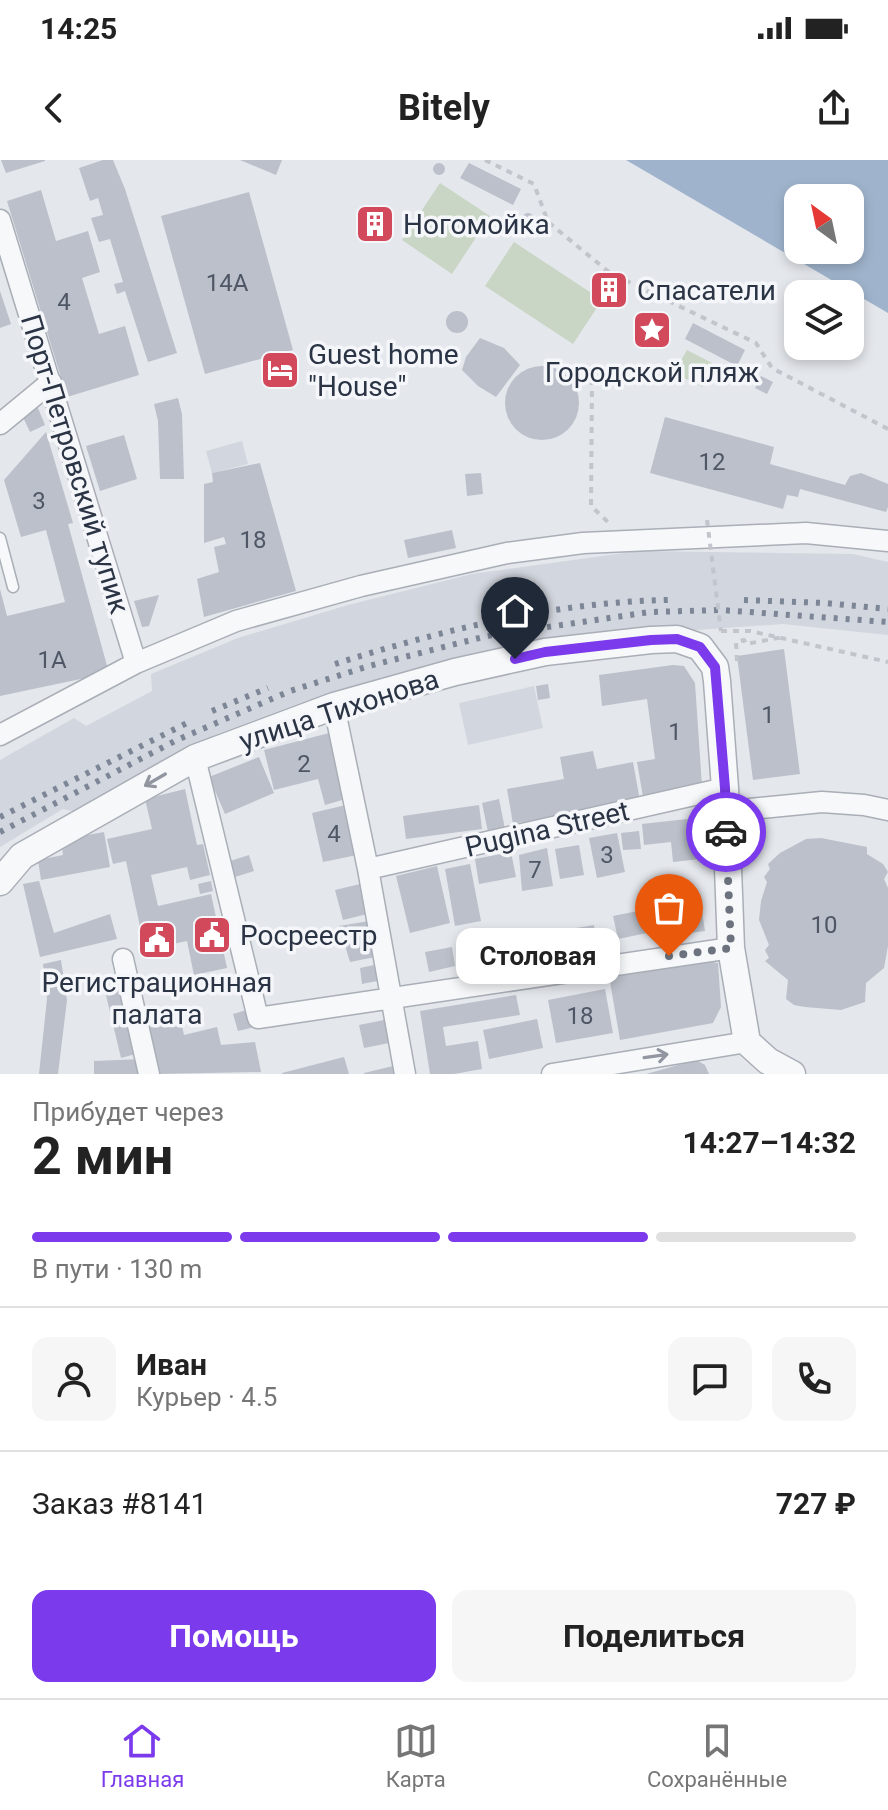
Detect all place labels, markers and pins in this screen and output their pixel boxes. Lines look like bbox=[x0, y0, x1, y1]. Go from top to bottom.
building icon: Ногомойка bbox=[354, 203, 396, 245]
place label: Ногомойка bbox=[403, 208, 550, 241]
building icon: Спасатели bbox=[588, 269, 630, 311]
place label: Спасатели bbox=[637, 274, 776, 307]
place icon: Городской пляж bbox=[631, 309, 673, 351]
place label: Guest home "House" bbox=[308, 338, 459, 403]
hotel icon: Guest home "House" bbox=[259, 349, 301, 391]
place label: Городской пляж bbox=[545, 356, 760, 389]
pin bbox=[481, 577, 549, 659]
pin bbox=[635, 874, 703, 956]
public building icon: Росреестр bbox=[191, 914, 233, 956]
public building icon: Регистрационная палата bbox=[136, 919, 178, 961]
place label: Росреестр bbox=[240, 919, 377, 952]
callout: Столовая bbox=[457, 928, 621, 984]
place label: Регистрационная палата bbox=[42, 966, 272, 1031]

